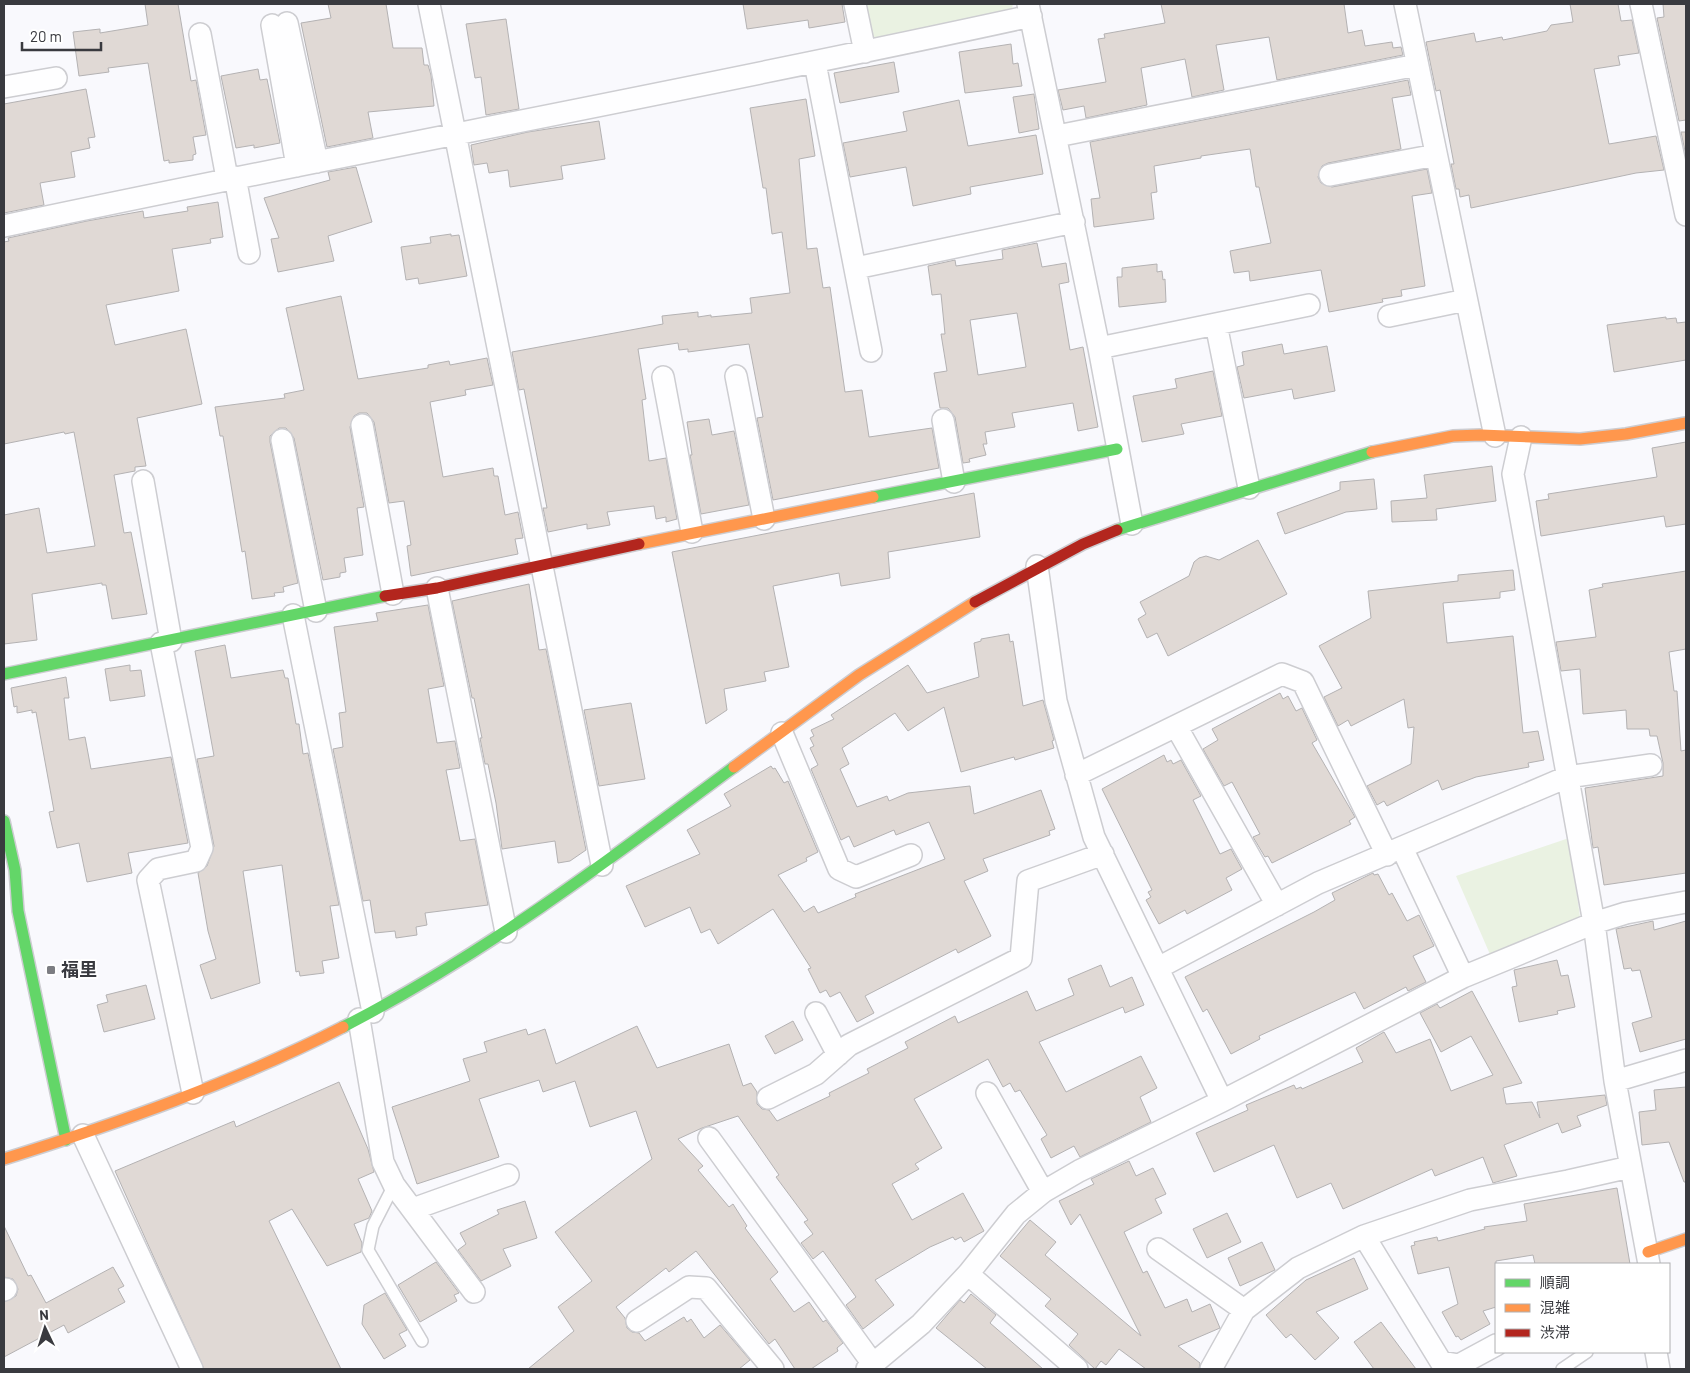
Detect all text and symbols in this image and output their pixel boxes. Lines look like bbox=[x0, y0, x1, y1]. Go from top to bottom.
scale bar bbox=[22, 20, 101, 52]
text: 20 m bbox=[30, 27, 62, 45]
place label: 福里 bbox=[61, 958, 97, 980]
marker: 福里 bbox=[45, 964, 57, 976]
legend bbox=[1495, 1263, 1670, 1353]
text: 順調 bbox=[1540, 1273, 1570, 1291]
text: 混雑 bbox=[1540, 1298, 1570, 1316]
north arrow bbox=[20, 1303, 70, 1353]
text: N bbox=[39, 1306, 49, 1323]
text: 渋滞 bbox=[1540, 1323, 1570, 1341]

